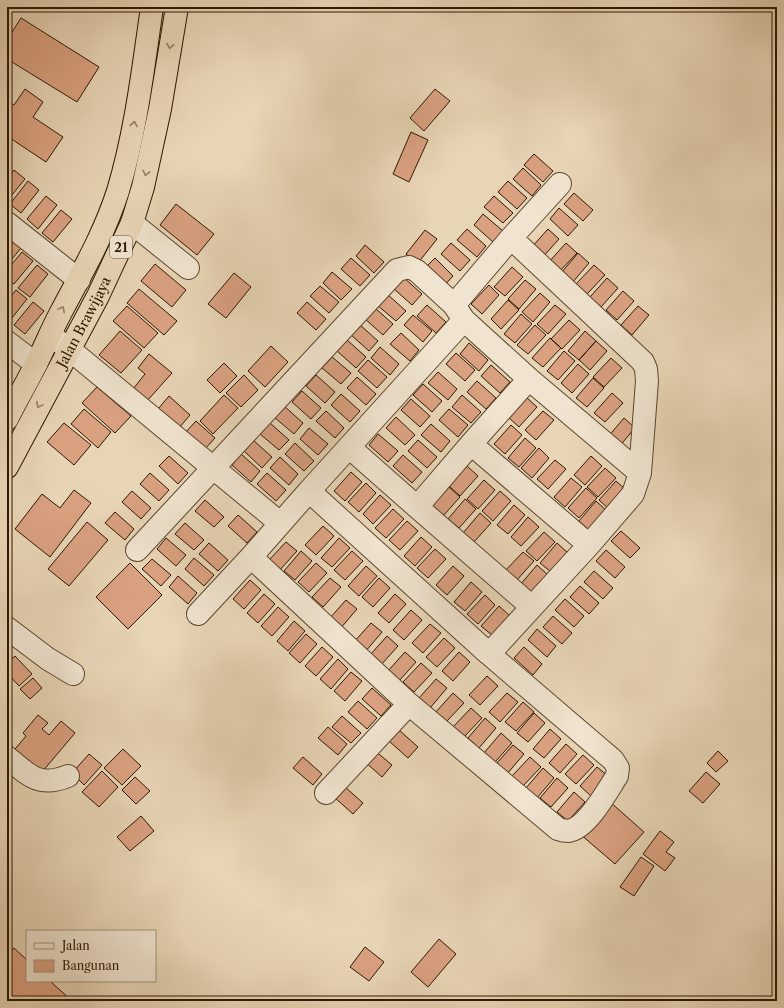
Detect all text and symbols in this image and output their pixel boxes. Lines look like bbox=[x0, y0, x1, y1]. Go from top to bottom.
one-way arrow bbox=[167, 42, 175, 49]
one-way arrow bbox=[129, 121, 138, 127]
one-way arrow bbox=[142, 169, 151, 176]
road number: 21 bbox=[110, 236, 132, 258]
street label: Jalan Brawijaya bbox=[52, 273, 115, 373]
one-way arrow bbox=[58, 306, 65, 313]
one-way arrow bbox=[37, 401, 44, 408]
legend bbox=[26, 930, 156, 982]
text: Jalan bbox=[60, 938, 90, 953]
text: Bangunan bbox=[62, 958, 120, 973]

